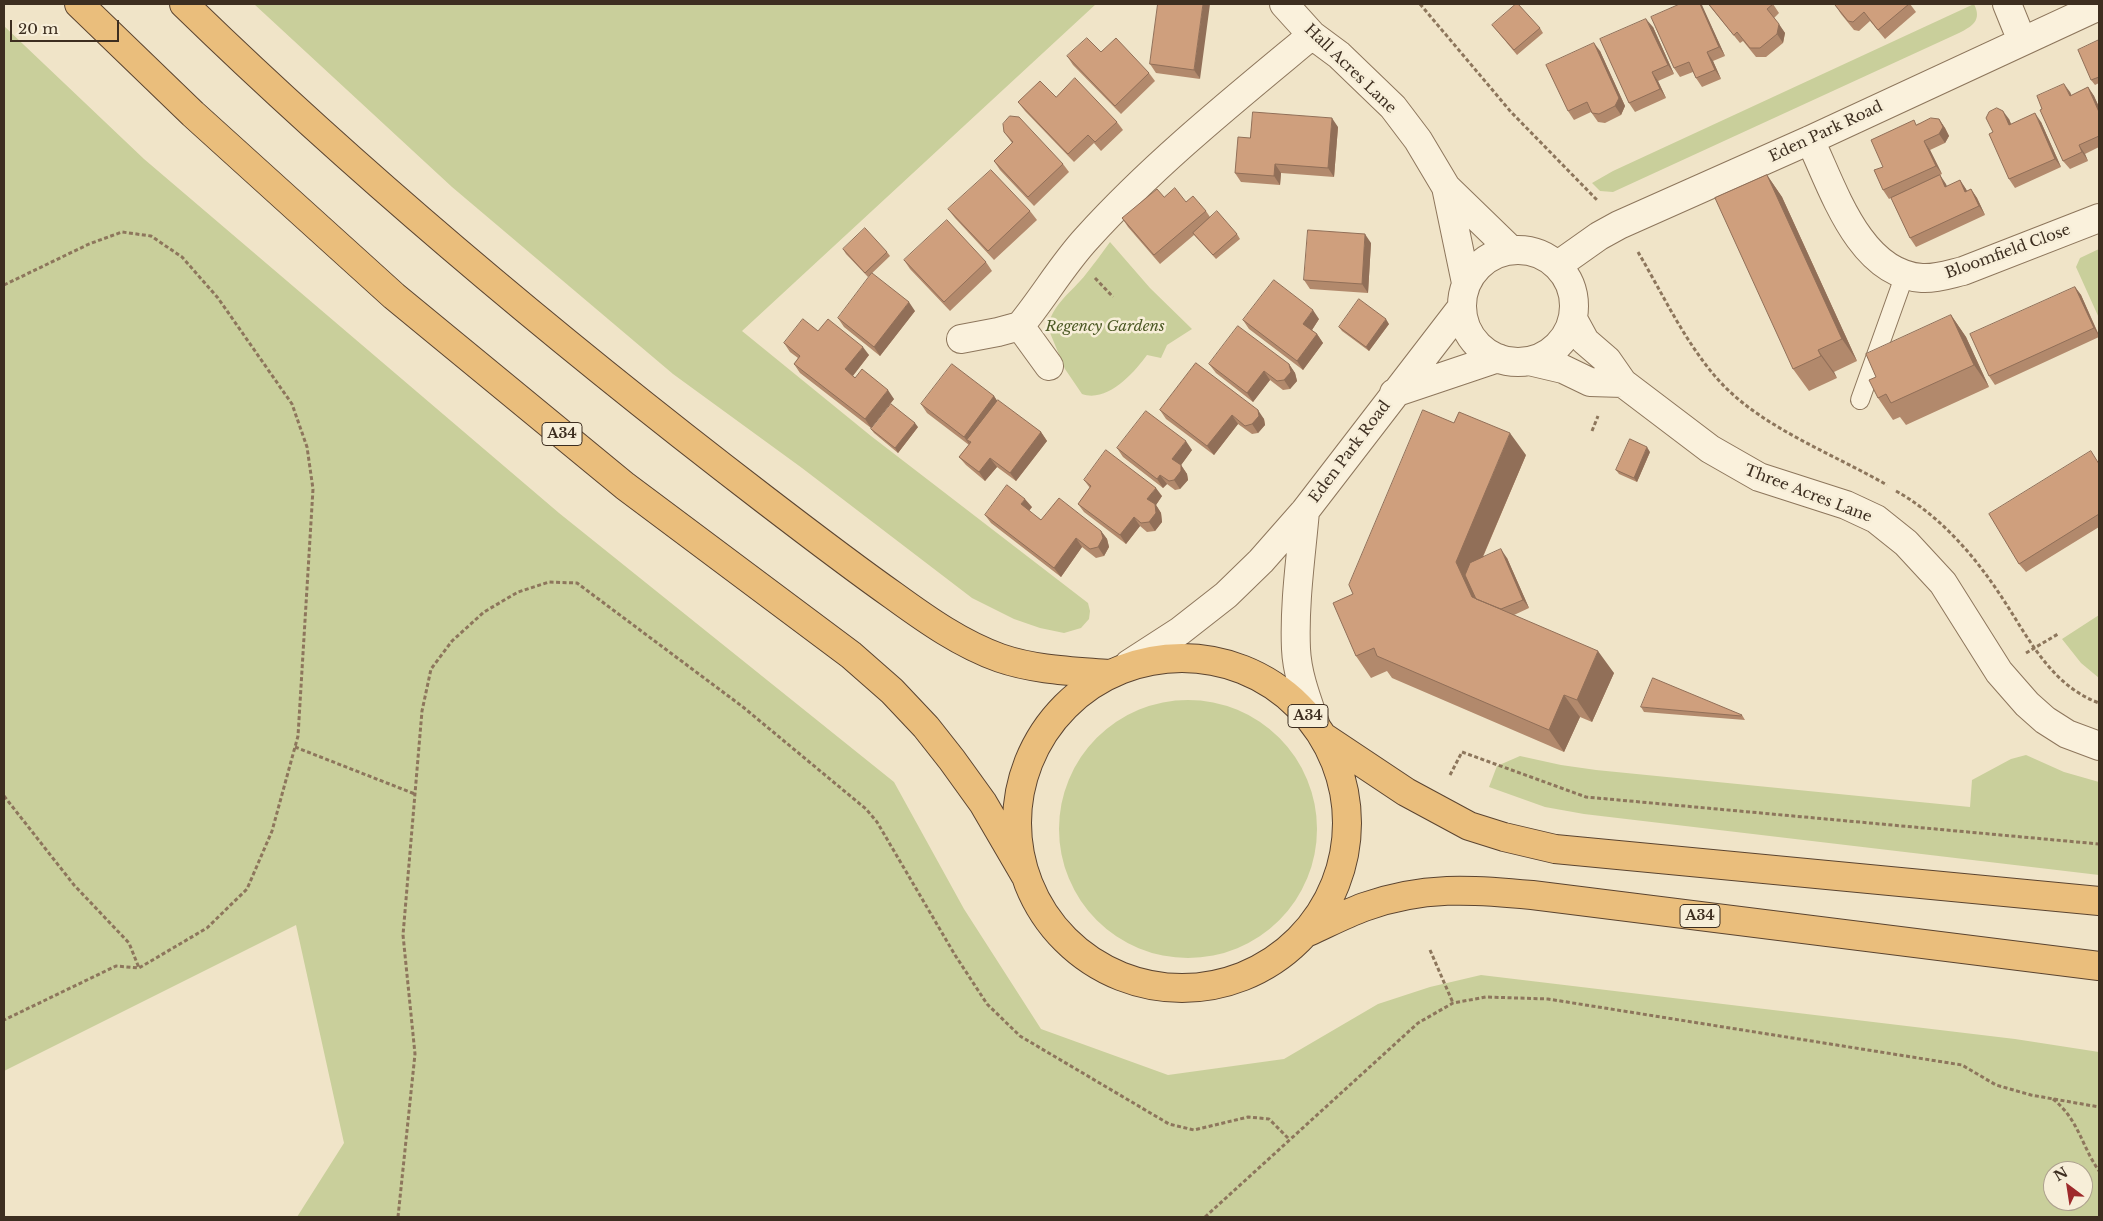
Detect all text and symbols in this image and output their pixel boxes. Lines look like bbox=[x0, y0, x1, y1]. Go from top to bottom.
scale bar bbox=[12, 10, 121, 42]
text: 20 m bbox=[18, 19, 58, 38]
street label: Hall Acres Lane bbox=[1300, 21, 1400, 117]
street label: Eden Park Road bbox=[1766, 98, 1886, 166]
street label: Bloomfield Close bbox=[1943, 221, 2073, 283]
park label: Regency Gardens bbox=[1045, 318, 1165, 336]
street label: Eden Park Road bbox=[1306, 397, 1394, 507]
road number: A34 bbox=[542, 422, 582, 446]
street label: Three Acres Lane bbox=[1742, 461, 1874, 527]
road number: A34 bbox=[1288, 704, 1328, 728]
road number: A34 bbox=[1680, 904, 1720, 928]
north arrow bbox=[2043, 1161, 2093, 1211]
text: N bbox=[2051, 1163, 2071, 1185]

